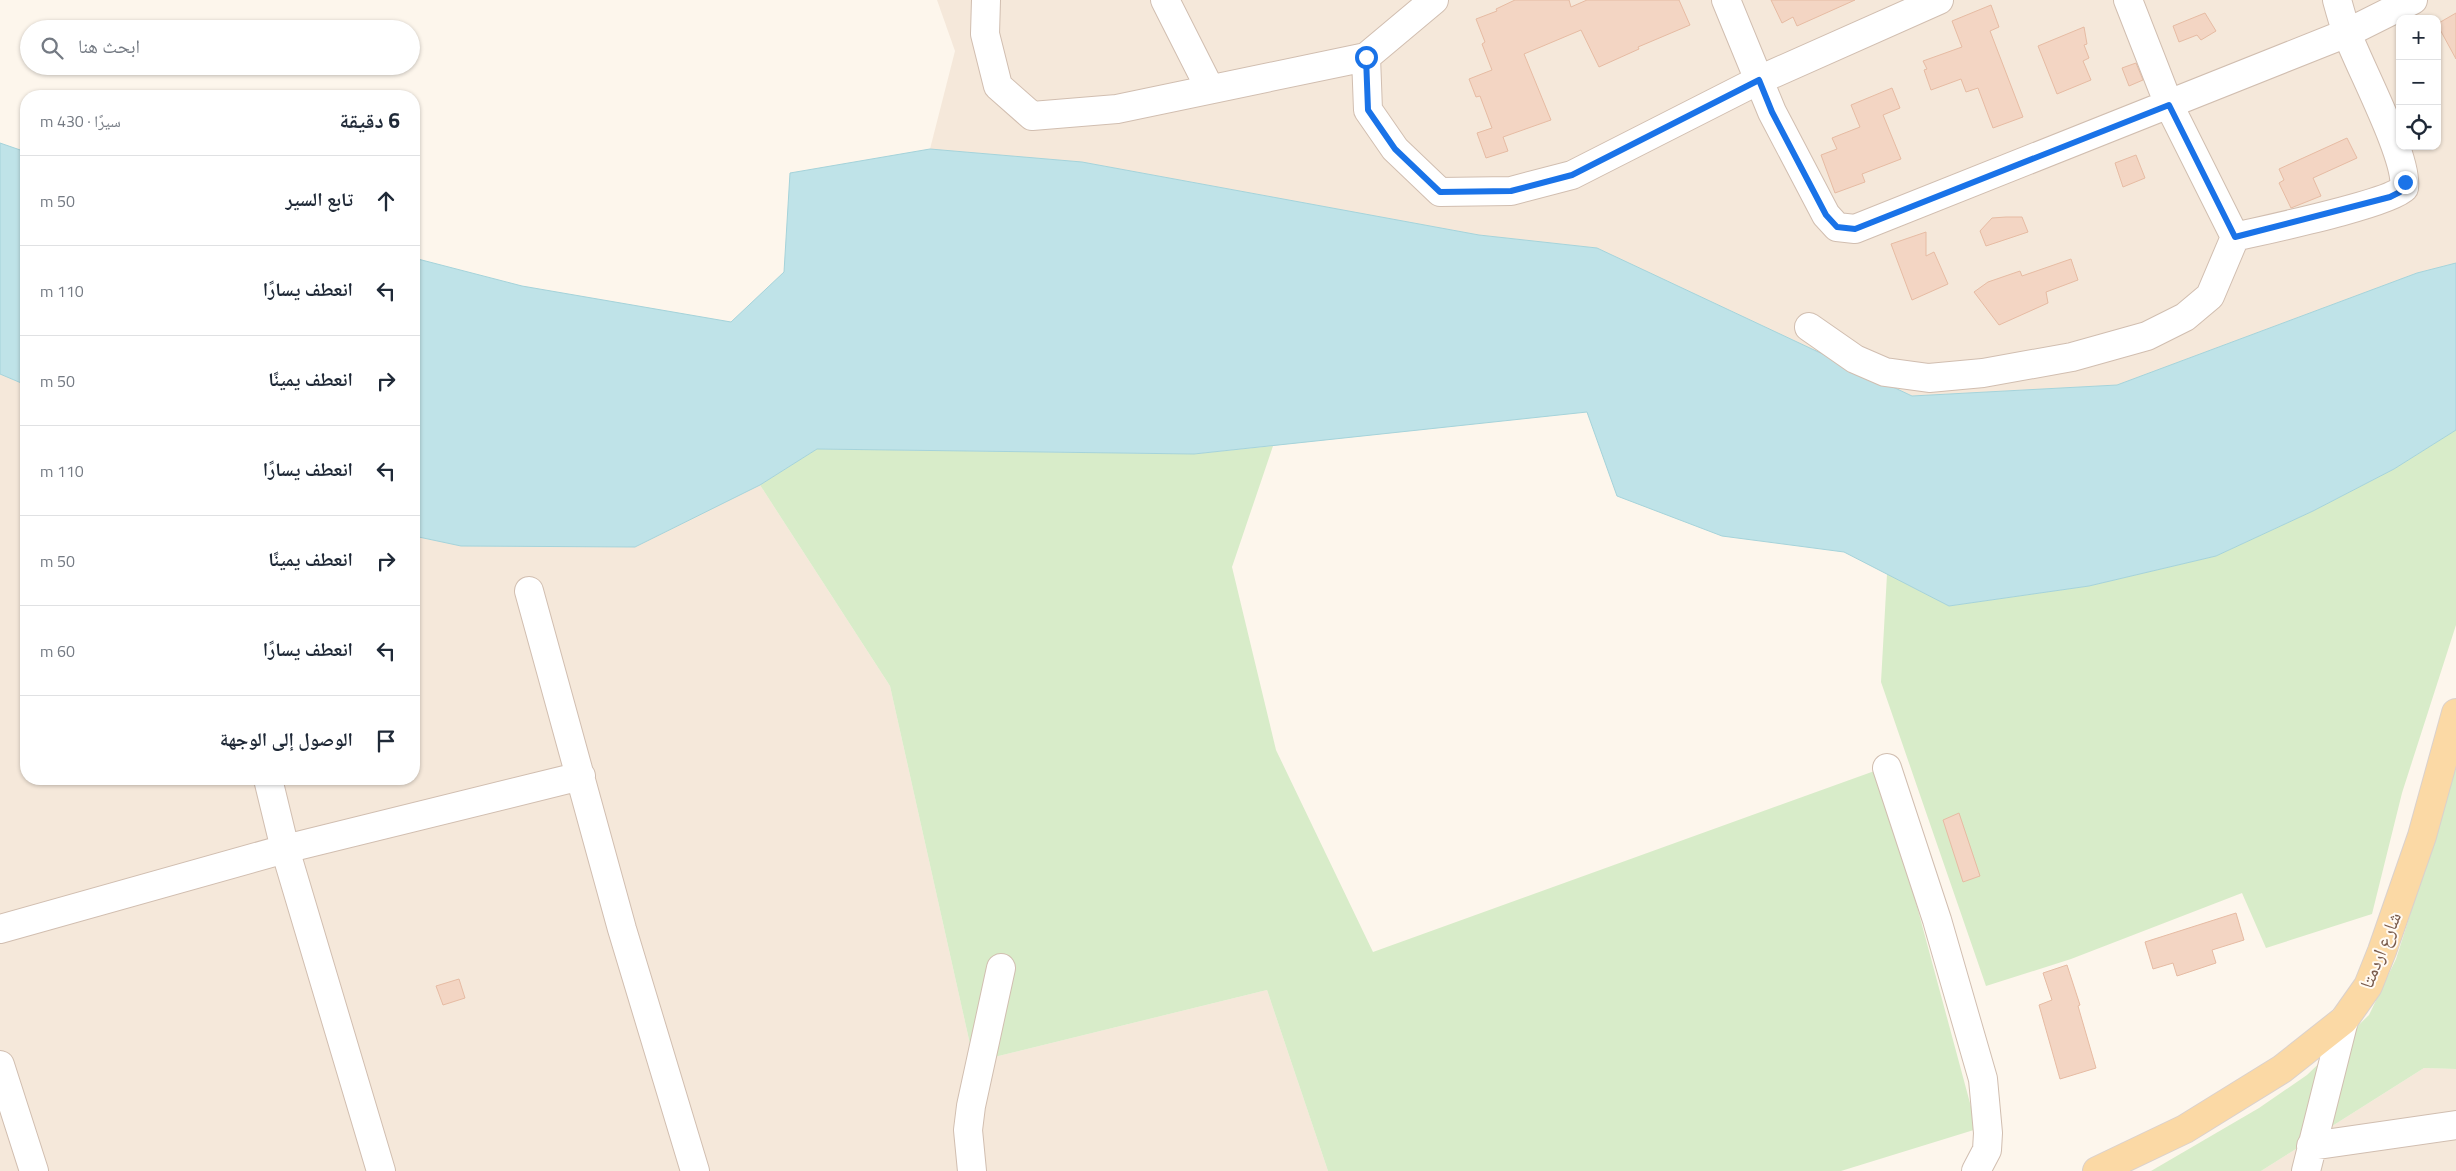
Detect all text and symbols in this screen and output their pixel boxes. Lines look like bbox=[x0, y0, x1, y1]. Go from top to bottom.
map controls bbox=[2396, 15, 2441, 150]
button: + bbox=[2396, 15, 2441, 60]
search box bbox=[20, 20, 420, 75]
text: ابحث هنا bbox=[78, 31, 140, 60]
icon: search bbox=[38, 34, 66, 62]
route start bbox=[1355, 46, 1378, 69]
button: − bbox=[2396, 60, 2441, 105]
text: 6 دقيقة bbox=[340, 104, 400, 136]
button: locate bbox=[2396, 105, 2441, 150]
text: سيرًا · 430 m bbox=[40, 109, 121, 133]
route end bbox=[2394, 171, 2417, 194]
text: تابع السير bbox=[285, 184, 353, 213]
icon: ahead bbox=[372, 187, 400, 215]
text: 50 m bbox=[40, 189, 75, 213]
text: انعطف يسارًا bbox=[263, 274, 353, 303]
icon: left bbox=[372, 277, 400, 305]
text: 110 m bbox=[40, 279, 84, 303]
text: انعطف يمينًا bbox=[268, 364, 353, 393]
icon: right bbox=[372, 367, 400, 395]
text: 50 m bbox=[40, 369, 75, 393]
text: انعطف يسارًا bbox=[263, 454, 353, 483]
icon: left bbox=[372, 457, 400, 485]
text: 110 m bbox=[40, 459, 84, 483]
text: انعطف يمينًا bbox=[268, 544, 353, 573]
icon: right bbox=[372, 547, 400, 575]
text: 50 m bbox=[40, 549, 75, 573]
text: انعطف يسارًا bbox=[263, 634, 353, 663]
icon: left bbox=[372, 637, 400, 665]
text: 60 m bbox=[40, 639, 75, 663]
text: الوصول إلى الوجهة bbox=[220, 724, 353, 753]
icon: arrive bbox=[372, 727, 400, 755]
street label: شارع اردمتا bbox=[2351, 907, 2408, 992]

